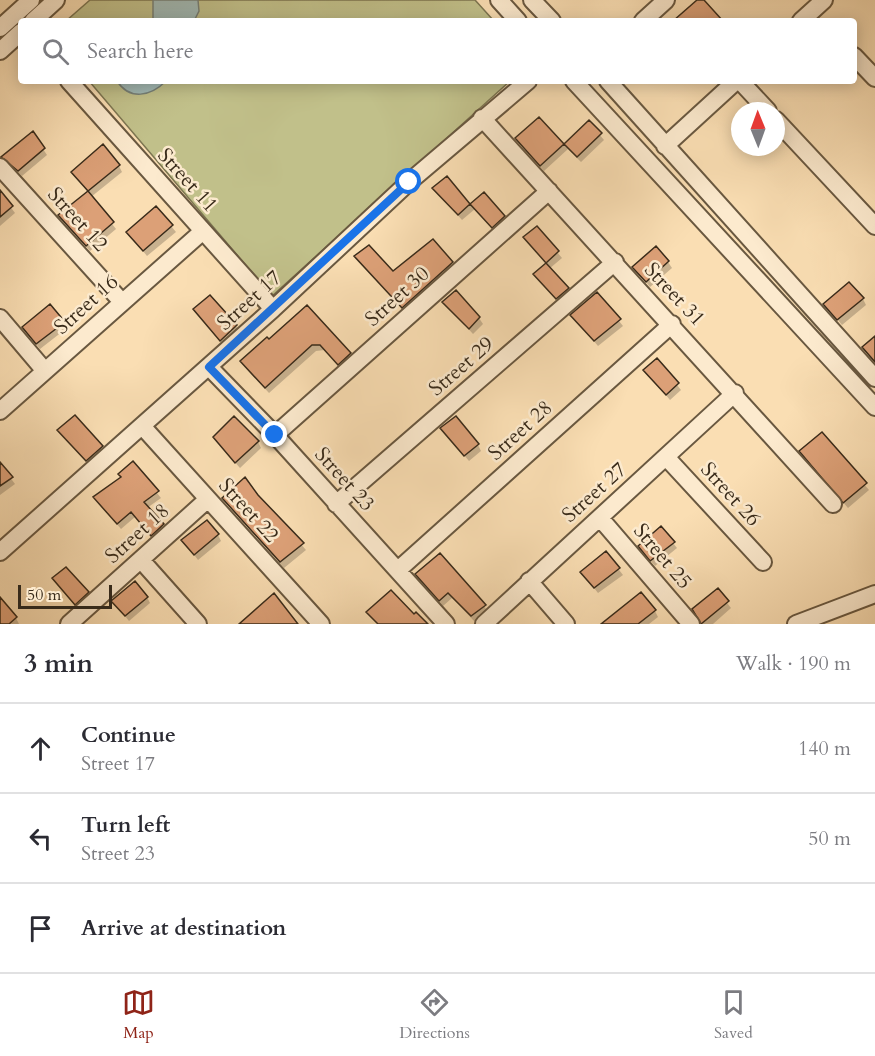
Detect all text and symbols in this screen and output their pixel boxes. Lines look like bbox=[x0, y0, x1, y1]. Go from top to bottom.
search box bbox=[18, 18, 857, 84]
icon: search bbox=[39, 35, 72, 68]
text: Search here bbox=[87, 36, 194, 66]
north arrow bbox=[731, 102, 785, 156]
street label: Street 11 bbox=[151, 142, 224, 219]
route start bbox=[395, 168, 421, 194]
street label: Street 12 bbox=[41, 181, 115, 258]
street label: Street 31 bbox=[638, 256, 712, 333]
street label: Street 30 bbox=[359, 260, 436, 333]
street label: Street 17 bbox=[211, 263, 288, 337]
street label: Street 16 bbox=[48, 268, 125, 341]
street label: Street 29 bbox=[422, 330, 500, 403]
street label: Street 28 bbox=[482, 394, 559, 467]
route end bbox=[261, 421, 287, 447]
street label: Street 23 bbox=[308, 441, 381, 518]
street label: Street 27 bbox=[556, 455, 633, 529]
street label: Street 26 bbox=[694, 456, 767, 533]
street label: Street 22 bbox=[212, 472, 286, 549]
street label: Street 18 bbox=[99, 497, 176, 570]
street label: Street 25 bbox=[627, 517, 699, 595]
scale bar bbox=[18, 582, 112, 610]
text: 50 m bbox=[27, 584, 61, 606]
text: 3 min bbox=[24, 646, 93, 681]
text: Walk · 190 m bbox=[736, 650, 851, 677]
text: Continue bbox=[81, 720, 176, 750]
icon: ahead bbox=[24, 732, 57, 765]
text: 140 m bbox=[798, 735, 851, 762]
text: Street 17 bbox=[81, 750, 155, 777]
text: Turn left bbox=[81, 810, 170, 840]
icon: left bbox=[24, 822, 57, 855]
text: 50 m bbox=[808, 825, 851, 852]
text: Street 23 bbox=[81, 840, 155, 867]
icon: arrive bbox=[24, 912, 57, 945]
text: Arrive at destination bbox=[81, 913, 286, 943]
tab: Map bbox=[122, 986, 155, 1044]
tab: Directions bbox=[399, 986, 470, 1044]
tab: Saved bbox=[714, 986, 753, 1044]

